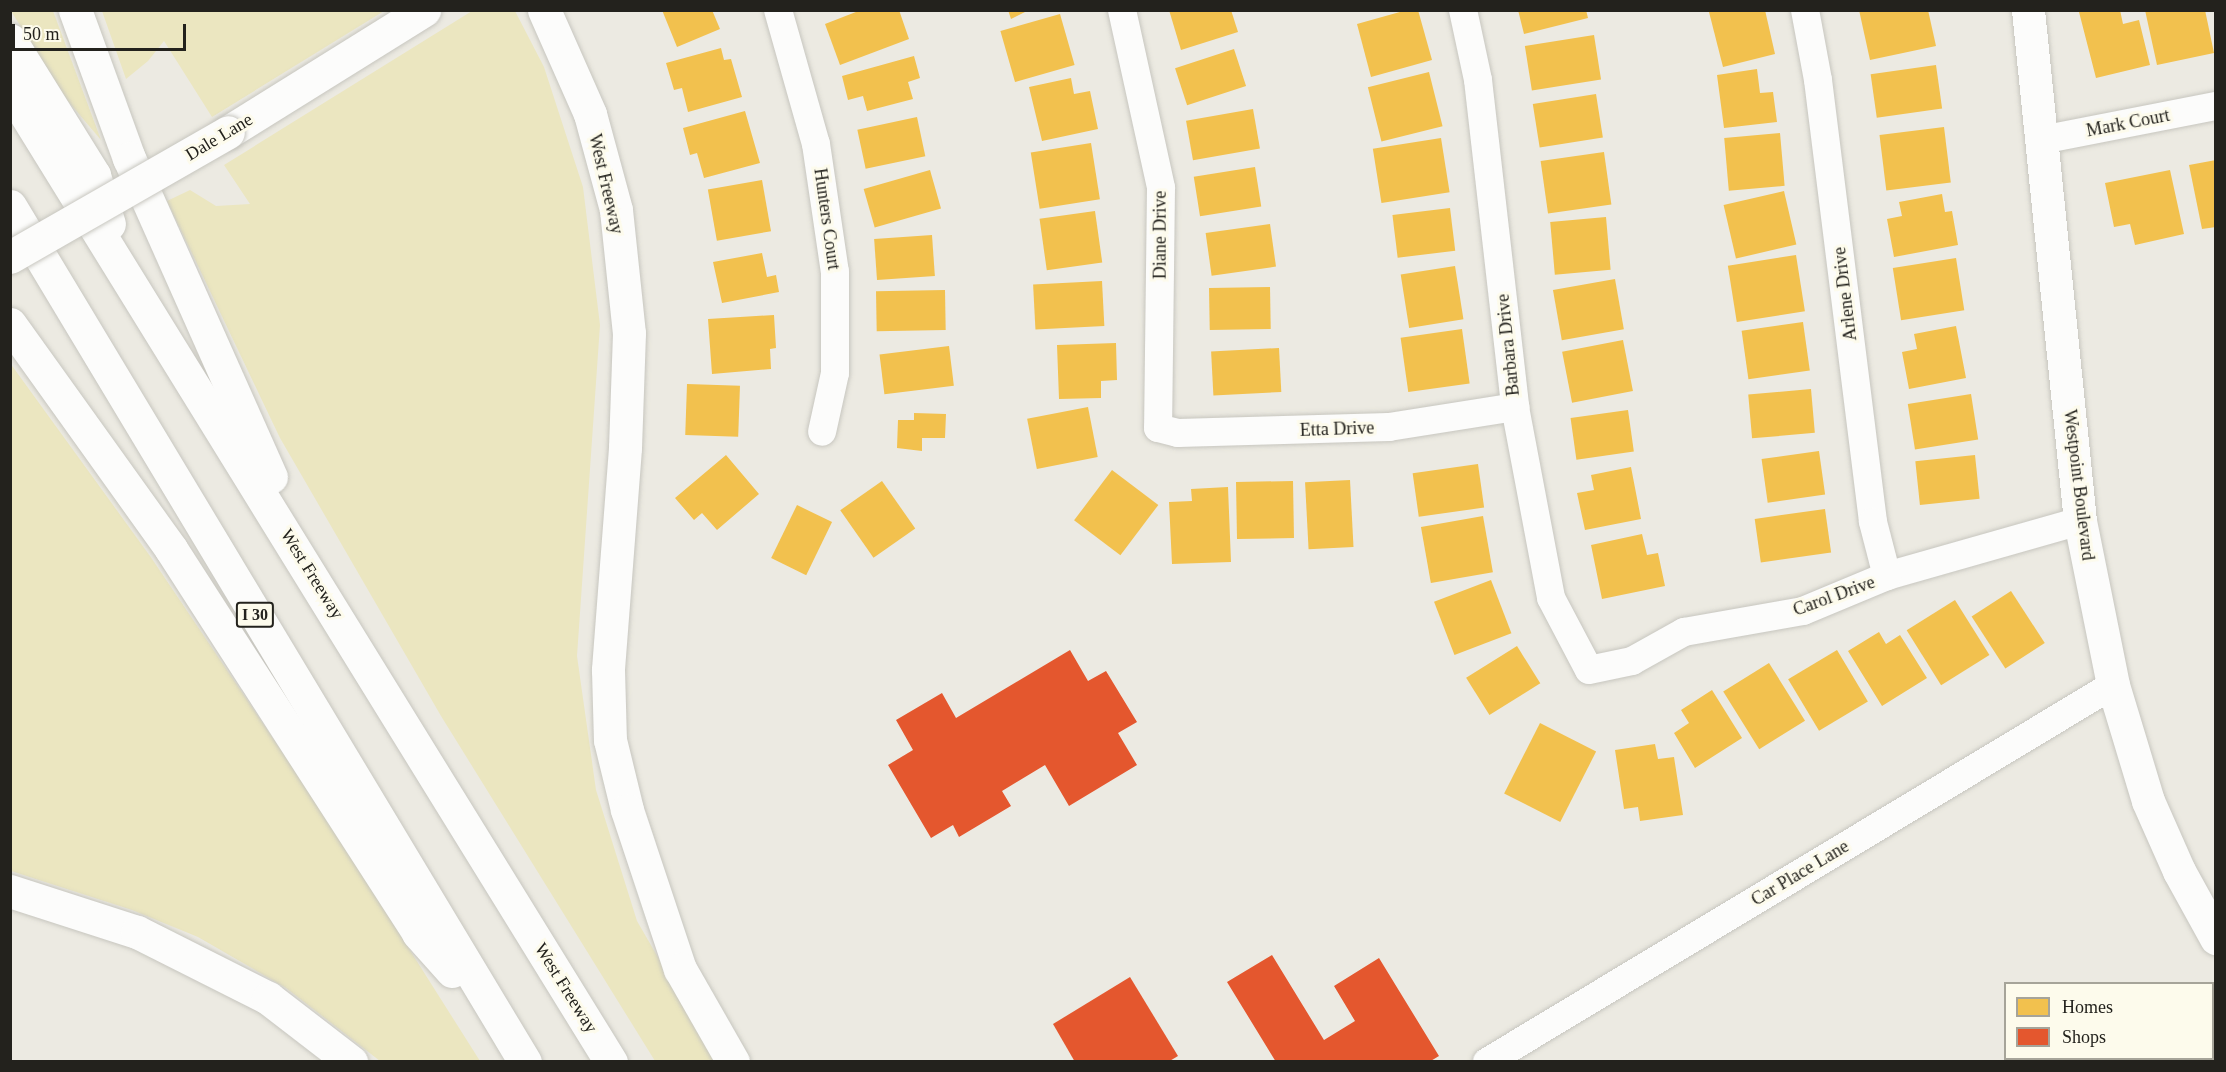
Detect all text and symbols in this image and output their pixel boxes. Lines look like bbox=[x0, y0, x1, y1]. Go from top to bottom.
scale bar bbox=[15, 12, 189, 50]
text: 50 m bbox=[23, 24, 60, 44]
street label: Mark Court bbox=[2084, 104, 2172, 142]
street label: Dale Lane bbox=[182, 109, 256, 165]
street label: West Freeway bbox=[584, 132, 628, 236]
street label: Hunters Court bbox=[809, 167, 845, 271]
street label: Diane Drive bbox=[1149, 191, 1171, 279]
street label: Arlene Drive bbox=[1829, 246, 1861, 342]
street label: Barbara Drive bbox=[1492, 293, 1524, 397]
street label: Westpoint Boulevard bbox=[2059, 408, 2099, 562]
street label: Etta Drive bbox=[1299, 417, 1375, 441]
street label: West Freeway bbox=[276, 525, 348, 623]
street label: Carol Drive bbox=[1790, 571, 1878, 621]
road number: I 30 bbox=[236, 602, 274, 628]
street label: Car Place Lane bbox=[1747, 835, 1853, 911]
street label: West Freeway bbox=[530, 939, 602, 1037]
legend bbox=[2004, 982, 2214, 1060]
text: Homes bbox=[2062, 997, 2113, 1017]
text: Shops bbox=[2062, 1027, 2106, 1047]

